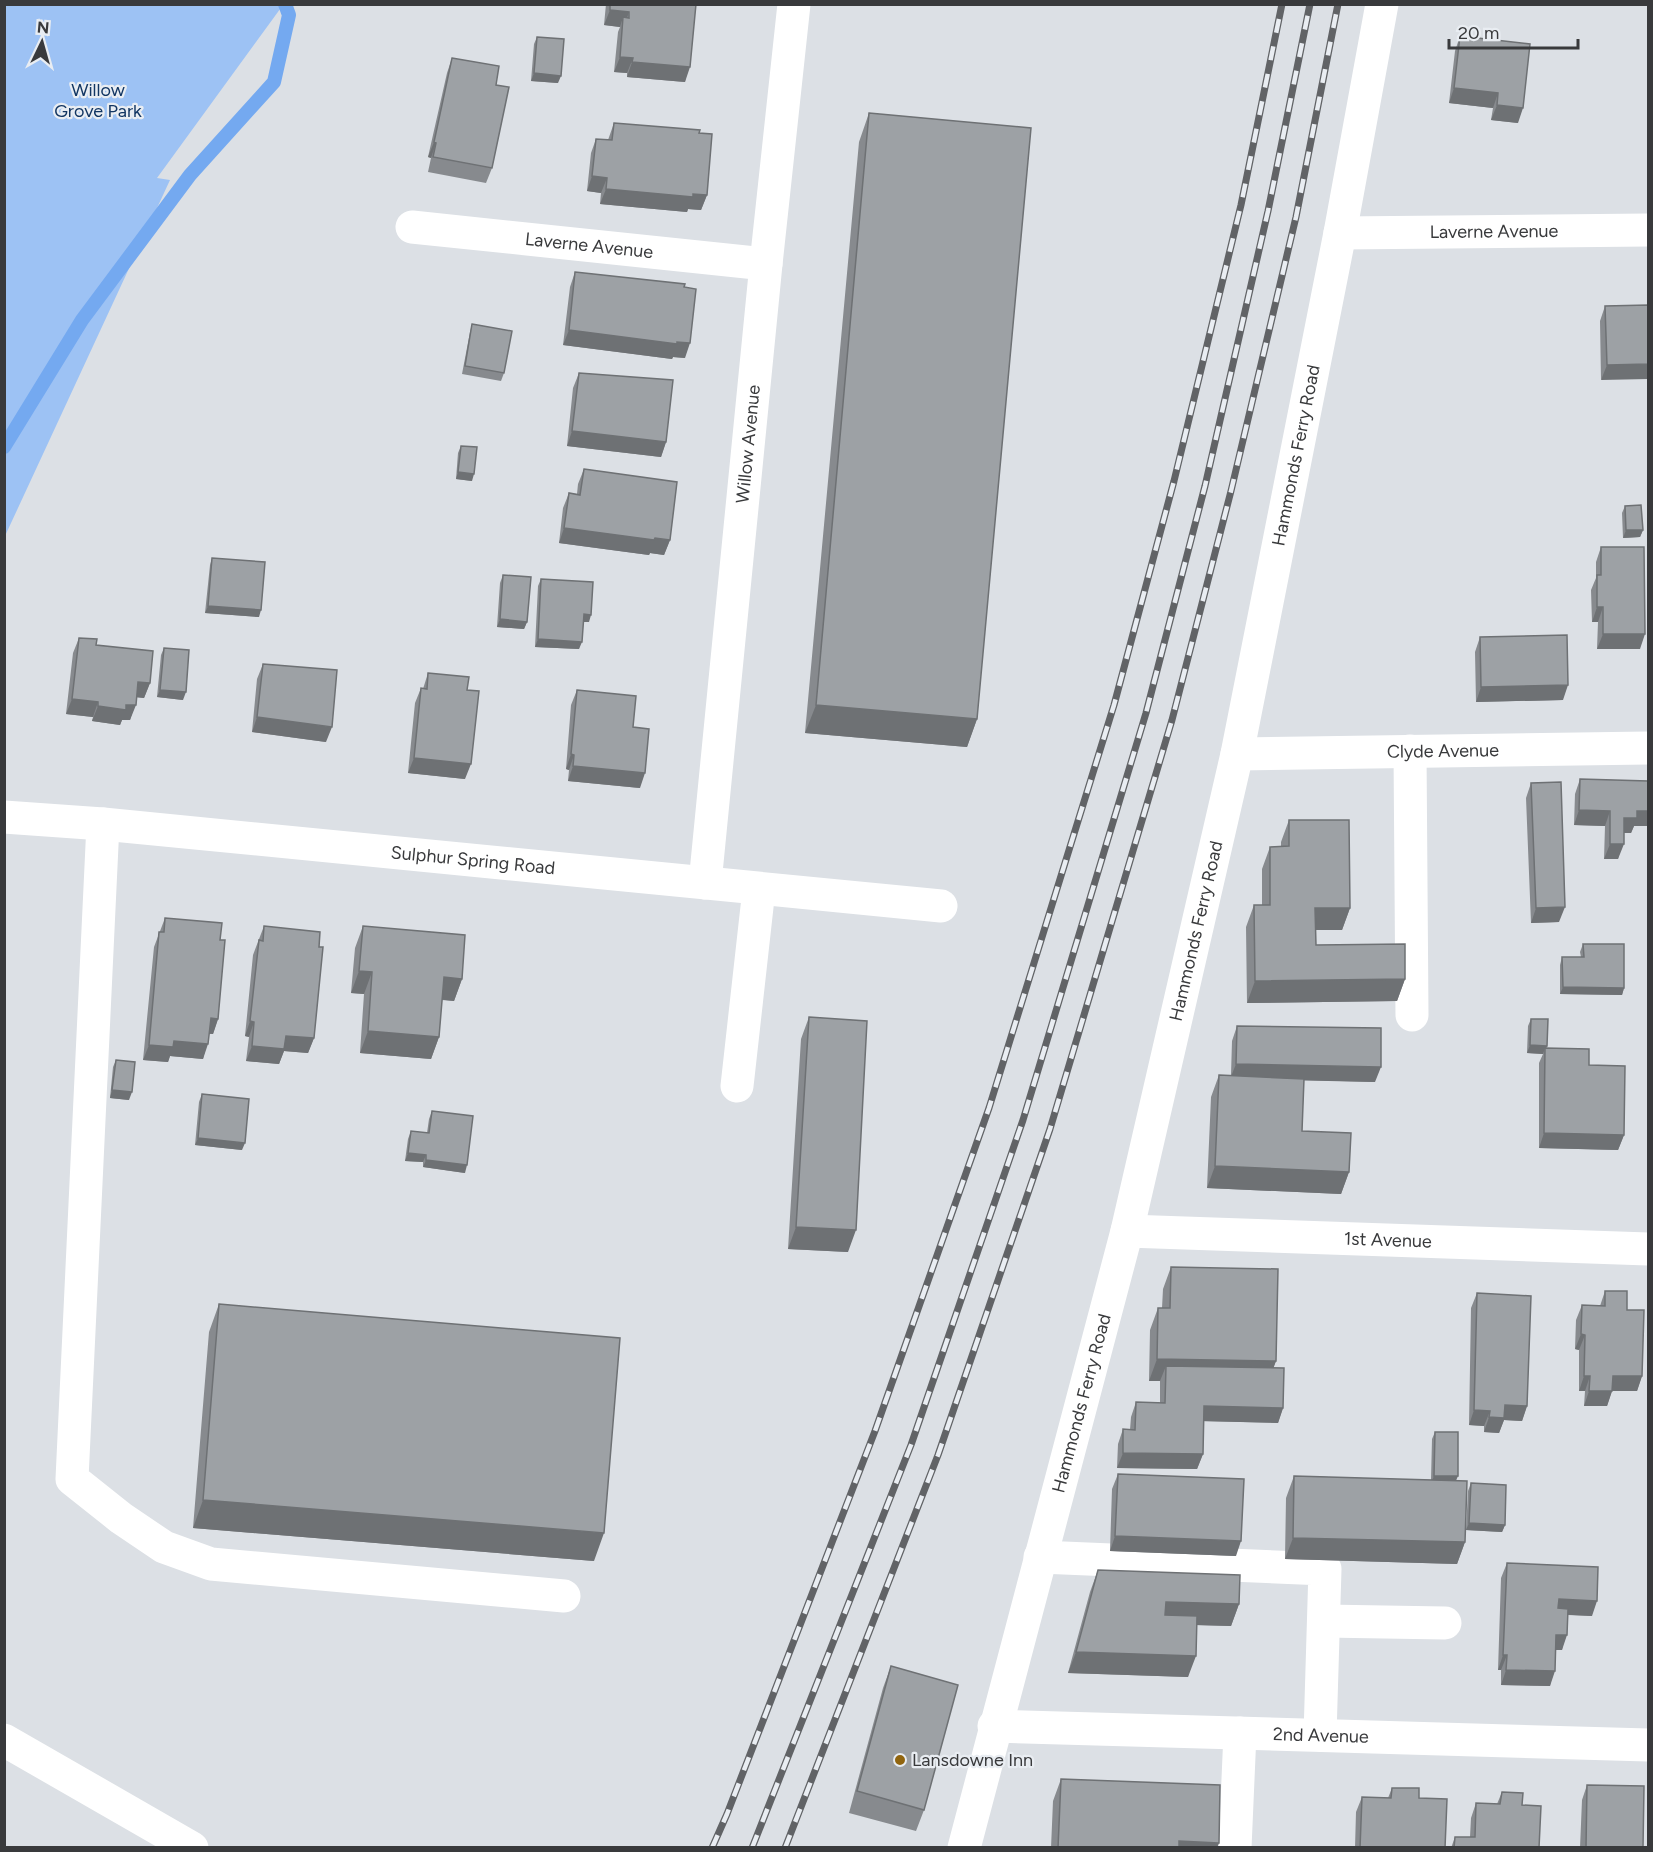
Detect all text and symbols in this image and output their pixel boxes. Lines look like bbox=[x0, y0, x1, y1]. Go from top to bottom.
north arrow bbox=[12, 12, 72, 72]
scale bar bbox=[1449, 12, 1578, 50]
text: N bbox=[36, 18, 50, 38]
text: 20 m bbox=[1458, 22, 1499, 44]
park label: Willow Grove Park bbox=[54, 79, 142, 122]
street label: Laverne Avenue bbox=[1430, 220, 1559, 243]
street label: Laverne Avenue bbox=[524, 228, 654, 263]
street label: Hammonds Ferry Road bbox=[1267, 363, 1325, 548]
street label: Willow Avenue bbox=[731, 384, 765, 504]
street label: Clyde Avenue bbox=[1387, 739, 1499, 763]
street label: Hammonds Ferry Road bbox=[1165, 839, 1228, 1023]
street label: Sulphur Spring Road bbox=[390, 841, 556, 879]
street label: 1st Avenue bbox=[1343, 1227, 1432, 1253]
street label: Hammonds Ferry Road bbox=[1047, 1311, 1116, 1495]
street label: 2nd Avenue bbox=[1273, 1723, 1369, 1748]
place label: Lansdowne Inn bbox=[912, 1749, 1033, 1771]
marker: Lansdowne Inn bbox=[893, 1753, 907, 1767]

